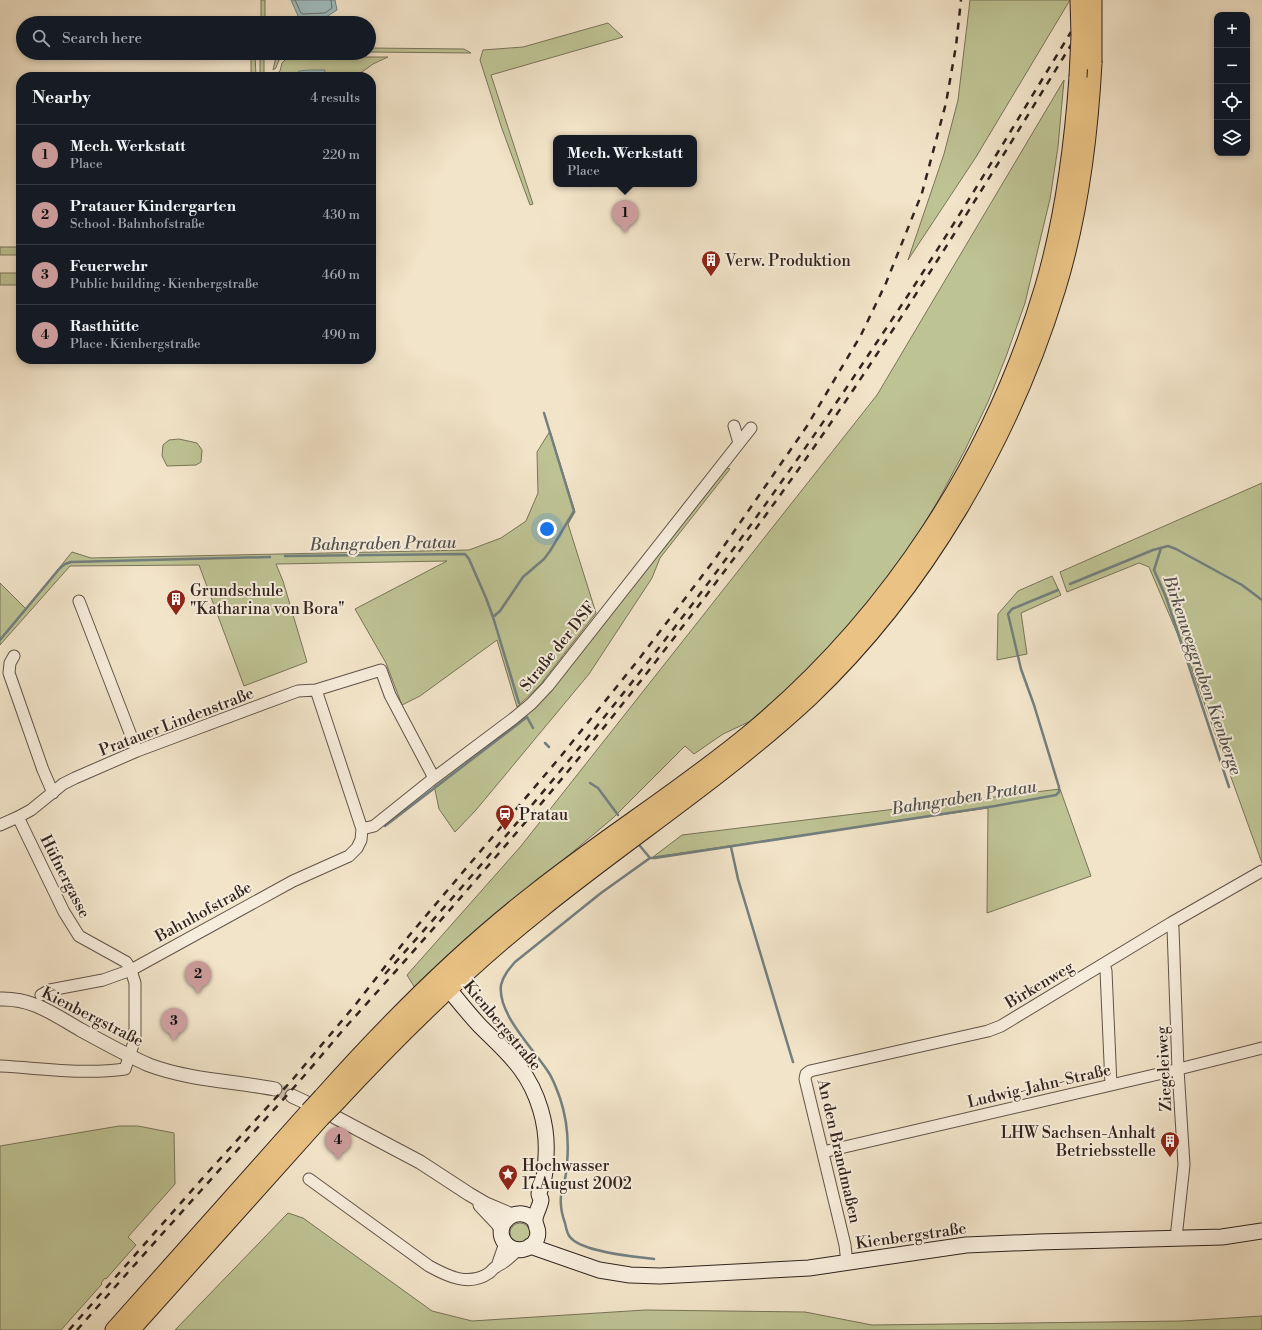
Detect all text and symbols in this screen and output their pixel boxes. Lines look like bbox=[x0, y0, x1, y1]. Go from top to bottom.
map controls bbox=[1214, 12, 1250, 156]
button: + bbox=[1214, 12, 1250, 48]
search box bbox=[16, 16, 376, 60]
icon: search bbox=[30, 27, 52, 49]
text: Search here bbox=[62, 29, 142, 48]
button: − bbox=[1214, 48, 1250, 84]
button: locate bbox=[1214, 84, 1250, 120]
text: Nearby bbox=[32, 87, 91, 109]
text: 4 results bbox=[310, 90, 360, 106]
button: layers bbox=[1214, 120, 1250, 156]
popup bbox=[553, 135, 697, 187]
text: Mech. Werkstatt bbox=[70, 137, 186, 156]
text: Mech. Werkstatt bbox=[567, 144, 683, 163]
text: 1 bbox=[42, 147, 48, 163]
text: 220 m bbox=[322, 147, 360, 163]
text: Place bbox=[70, 156, 102, 172]
text: Place bbox=[567, 163, 600, 179]
text: Pratauer Kindergarten bbox=[70, 197, 236, 216]
pin: 1 bbox=[612, 200, 638, 233]
text: 2 bbox=[41, 207, 49, 223]
text: 430 m bbox=[322, 207, 360, 223]
text: School · Bahnhofstraße bbox=[70, 216, 205, 232]
building icon: Verw. Produktion bbox=[700, 249, 722, 277]
place label: Verw. Produktion bbox=[724, 251, 851, 271]
text: Feuerwehr bbox=[70, 257, 148, 276]
text: 3 bbox=[41, 267, 49, 283]
text: 460 m bbox=[322, 267, 360, 283]
text: Public building · Kienbergstraße bbox=[70, 276, 259, 292]
text: Rasthütte bbox=[70, 317, 139, 336]
text: 4 bbox=[41, 327, 49, 343]
text: 490 m bbox=[322, 327, 360, 343]
text: Place · Kienbergstraße bbox=[70, 336, 201, 352]
your location bbox=[537, 519, 557, 539]
water label: Bahngraben Pratau bbox=[309, 532, 457, 556]
water label: Birkenweggraben Kienberge bbox=[1157, 572, 1247, 778]
place label: Grundschule "Katharina von Bora" bbox=[190, 581, 345, 619]
building icon: Grundschule "Katharina von Bora" bbox=[165, 588, 187, 616]
street label: Straße der DSF bbox=[515, 598, 600, 696]
street label: Pratauer Lindenstraße bbox=[96, 683, 257, 761]
water label: Bahngraben Pratau bbox=[889, 776, 1039, 820]
station icon: Pratau bbox=[494, 803, 516, 831]
place label: Pratau bbox=[519, 805, 568, 825]
street label: Hüfnergasse bbox=[36, 832, 95, 921]
street label: Bahnhofstraße bbox=[151, 877, 255, 947]
street label: Birkenweg bbox=[1001, 956, 1078, 1014]
pin: 2 bbox=[185, 961, 211, 994]
street label: Kienbergstraße bbox=[459, 976, 546, 1075]
street label: Kienbergstraße bbox=[38, 983, 147, 1051]
pin: 3 bbox=[161, 1008, 187, 1041]
street label: Ziegeleiweg bbox=[1152, 1025, 1176, 1112]
street label: Ludwig-Jahn-Straße bbox=[965, 1060, 1113, 1112]
street label: An den Brandmaßen bbox=[812, 1076, 865, 1226]
place label: LHW Sachsen-Anhalt Betriebsstelle bbox=[1001, 1123, 1156, 1161]
pin: 4 bbox=[325, 1127, 351, 1160]
building icon: LHW Sachsen-Anhalt Betriebsstelle bbox=[1159, 1130, 1181, 1158]
place label: Hochwasser 17.August 2002 bbox=[522, 1156, 632, 1194]
place icon: Hochwasser 17.August 2002 bbox=[497, 1163, 519, 1191]
street label: Kienbergstraße bbox=[854, 1218, 968, 1254]

